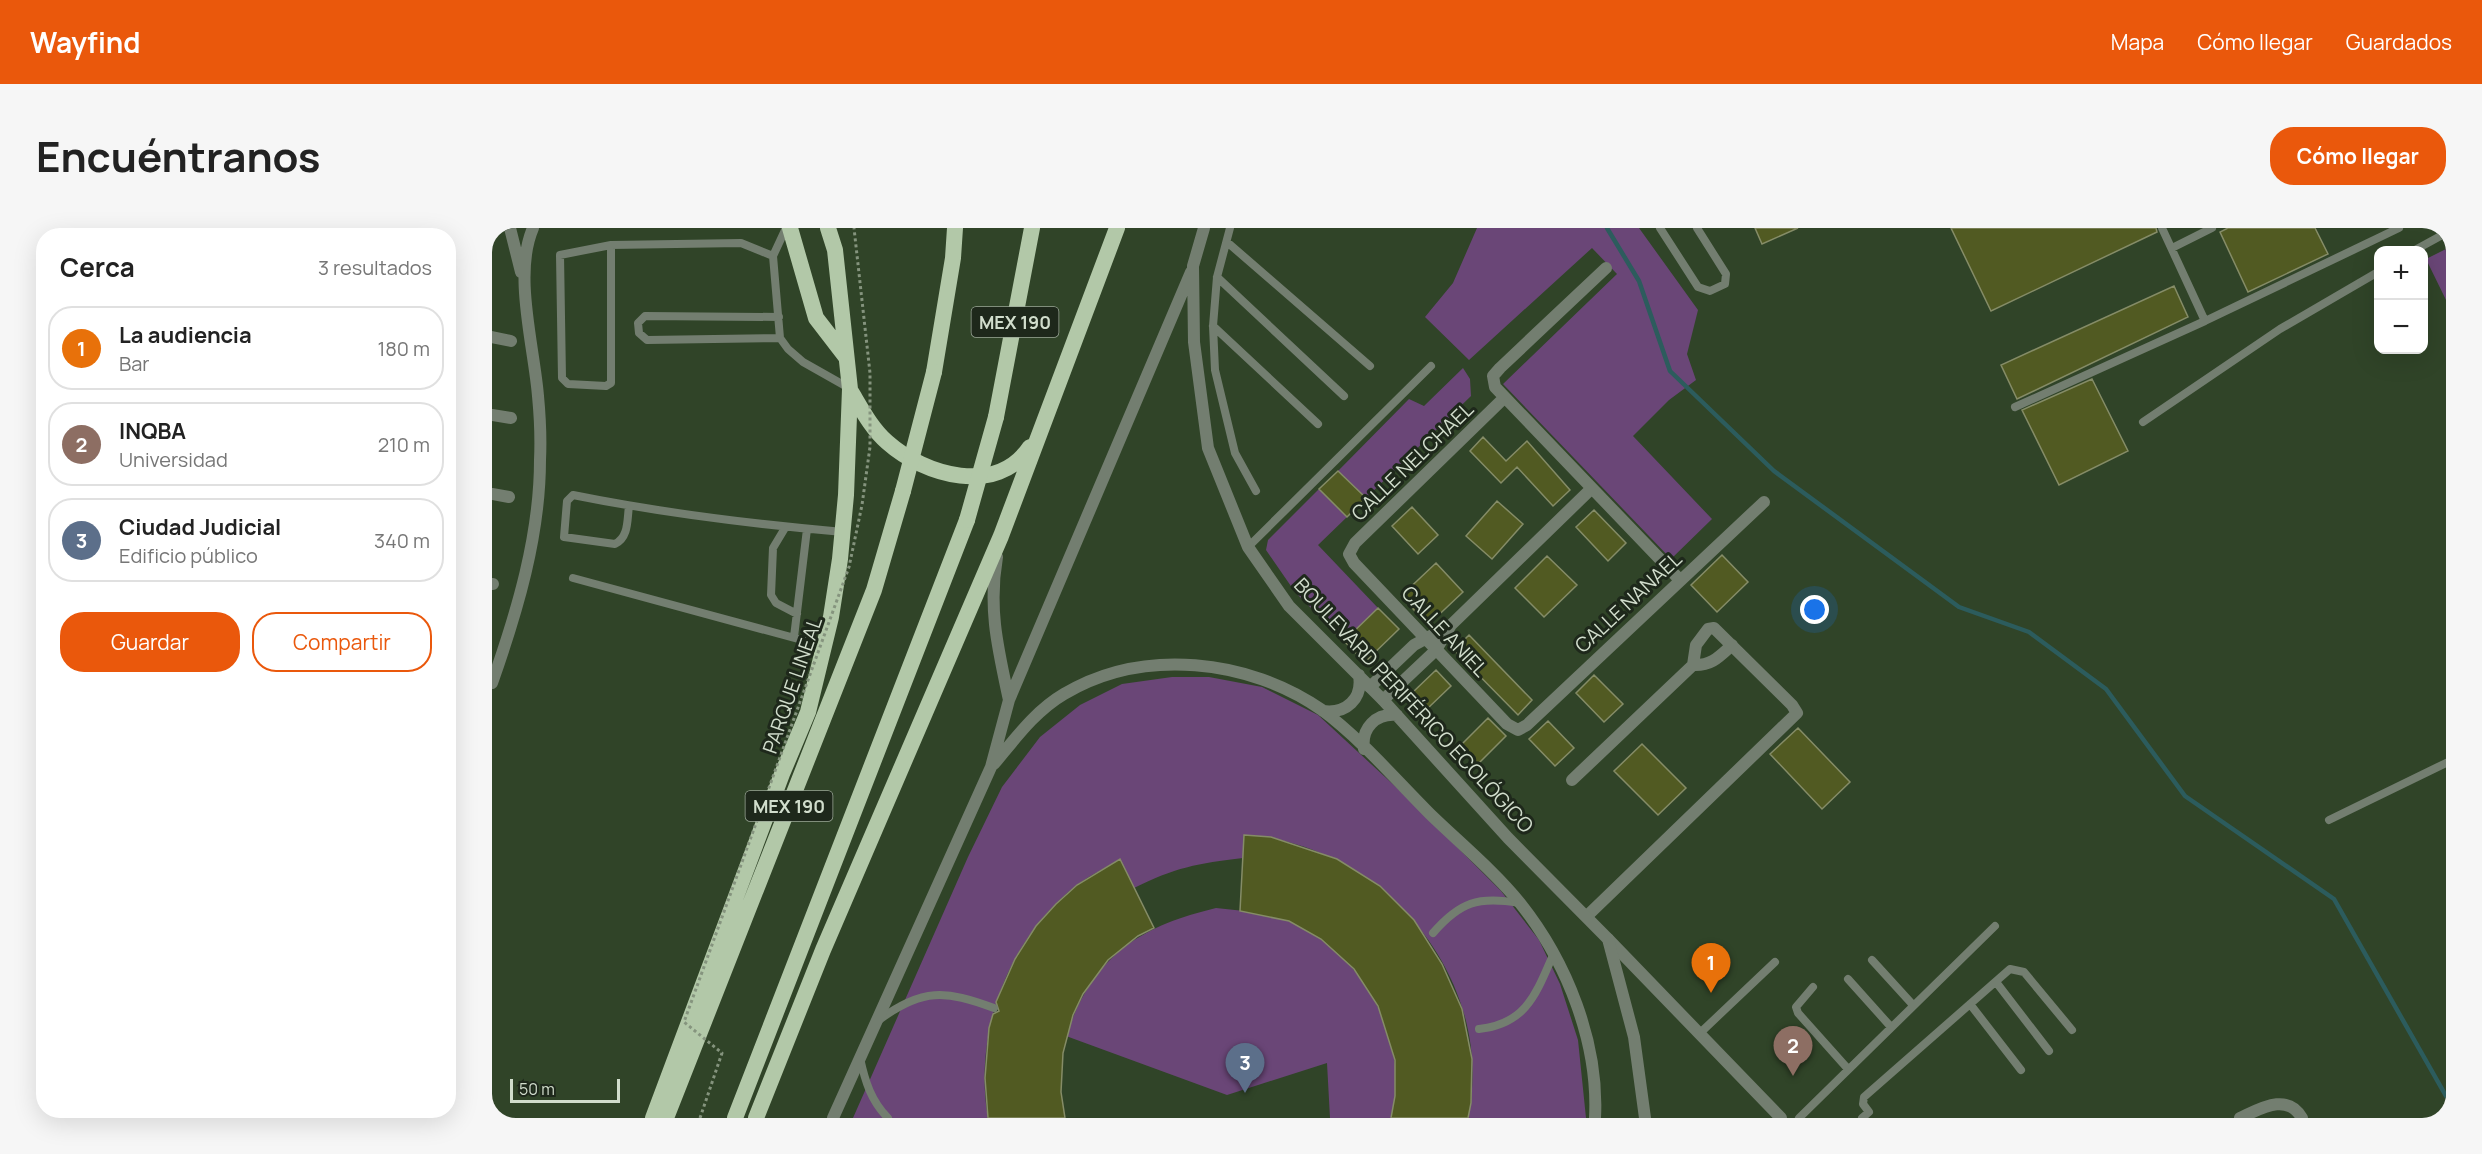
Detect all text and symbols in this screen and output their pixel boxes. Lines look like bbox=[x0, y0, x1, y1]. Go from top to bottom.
text: Wayfind bbox=[30, 23, 140, 61]
text: Mapa bbox=[2111, 28, 2164, 56]
text: Cómo llegar bbox=[2197, 28, 2313, 56]
text: Guardados bbox=[2346, 28, 2452, 56]
text: Encuéntranos bbox=[36, 127, 321, 185]
button: Cómo llegar bbox=[2270, 127, 2446, 185]
map controls bbox=[2374, 246, 2428, 354]
button: + bbox=[2374, 246, 2428, 300]
text: Cerca bbox=[60, 249, 135, 285]
text: 3 resultados bbox=[318, 254, 432, 281]
button: − bbox=[2374, 300, 2428, 354]
road number: MEX 190 bbox=[972, 307, 1058, 337]
text: La audiencia bbox=[119, 320, 252, 350]
text: 1 bbox=[77, 335, 86, 362]
text: 180 m bbox=[377, 335, 430, 362]
text: Bar bbox=[119, 350, 150, 377]
street label: CALLE NELCHAEL bbox=[1345, 396, 1479, 526]
text: INQBA bbox=[119, 416, 186, 446]
text: 2 bbox=[76, 431, 87, 458]
text: 210 m bbox=[378, 431, 430, 458]
text: Universidad bbox=[119, 446, 228, 473]
text: Ciudad Judicial bbox=[119, 512, 281, 542]
text: 3 bbox=[76, 527, 87, 554]
text: 340 m bbox=[374, 527, 430, 554]
text: Edificio público bbox=[119, 542, 258, 569]
street label: CALLE NANAEL bbox=[1569, 546, 1687, 658]
street label: BOULEVARD PERIFÉRICO ECOLÓGICO bbox=[1288, 572, 1540, 838]
street label: CALLE ANIEL bbox=[1396, 580, 1494, 682]
your location bbox=[1800, 595, 1829, 624]
button: Guardar bbox=[60, 612, 240, 672]
button: Compartir bbox=[252, 612, 432, 672]
street label: PARQUE LINEAL bbox=[756, 613, 828, 757]
road number: MEX 190 bbox=[746, 791, 832, 821]
pin: 1 bbox=[1692, 944, 1730, 993]
pin: 2 bbox=[1774, 1026, 1812, 1076]
pin: 3 bbox=[1226, 1044, 1264, 1093]
scale bar bbox=[510, 1076, 620, 1104]
text: 50 m bbox=[519, 1078, 555, 1100]

